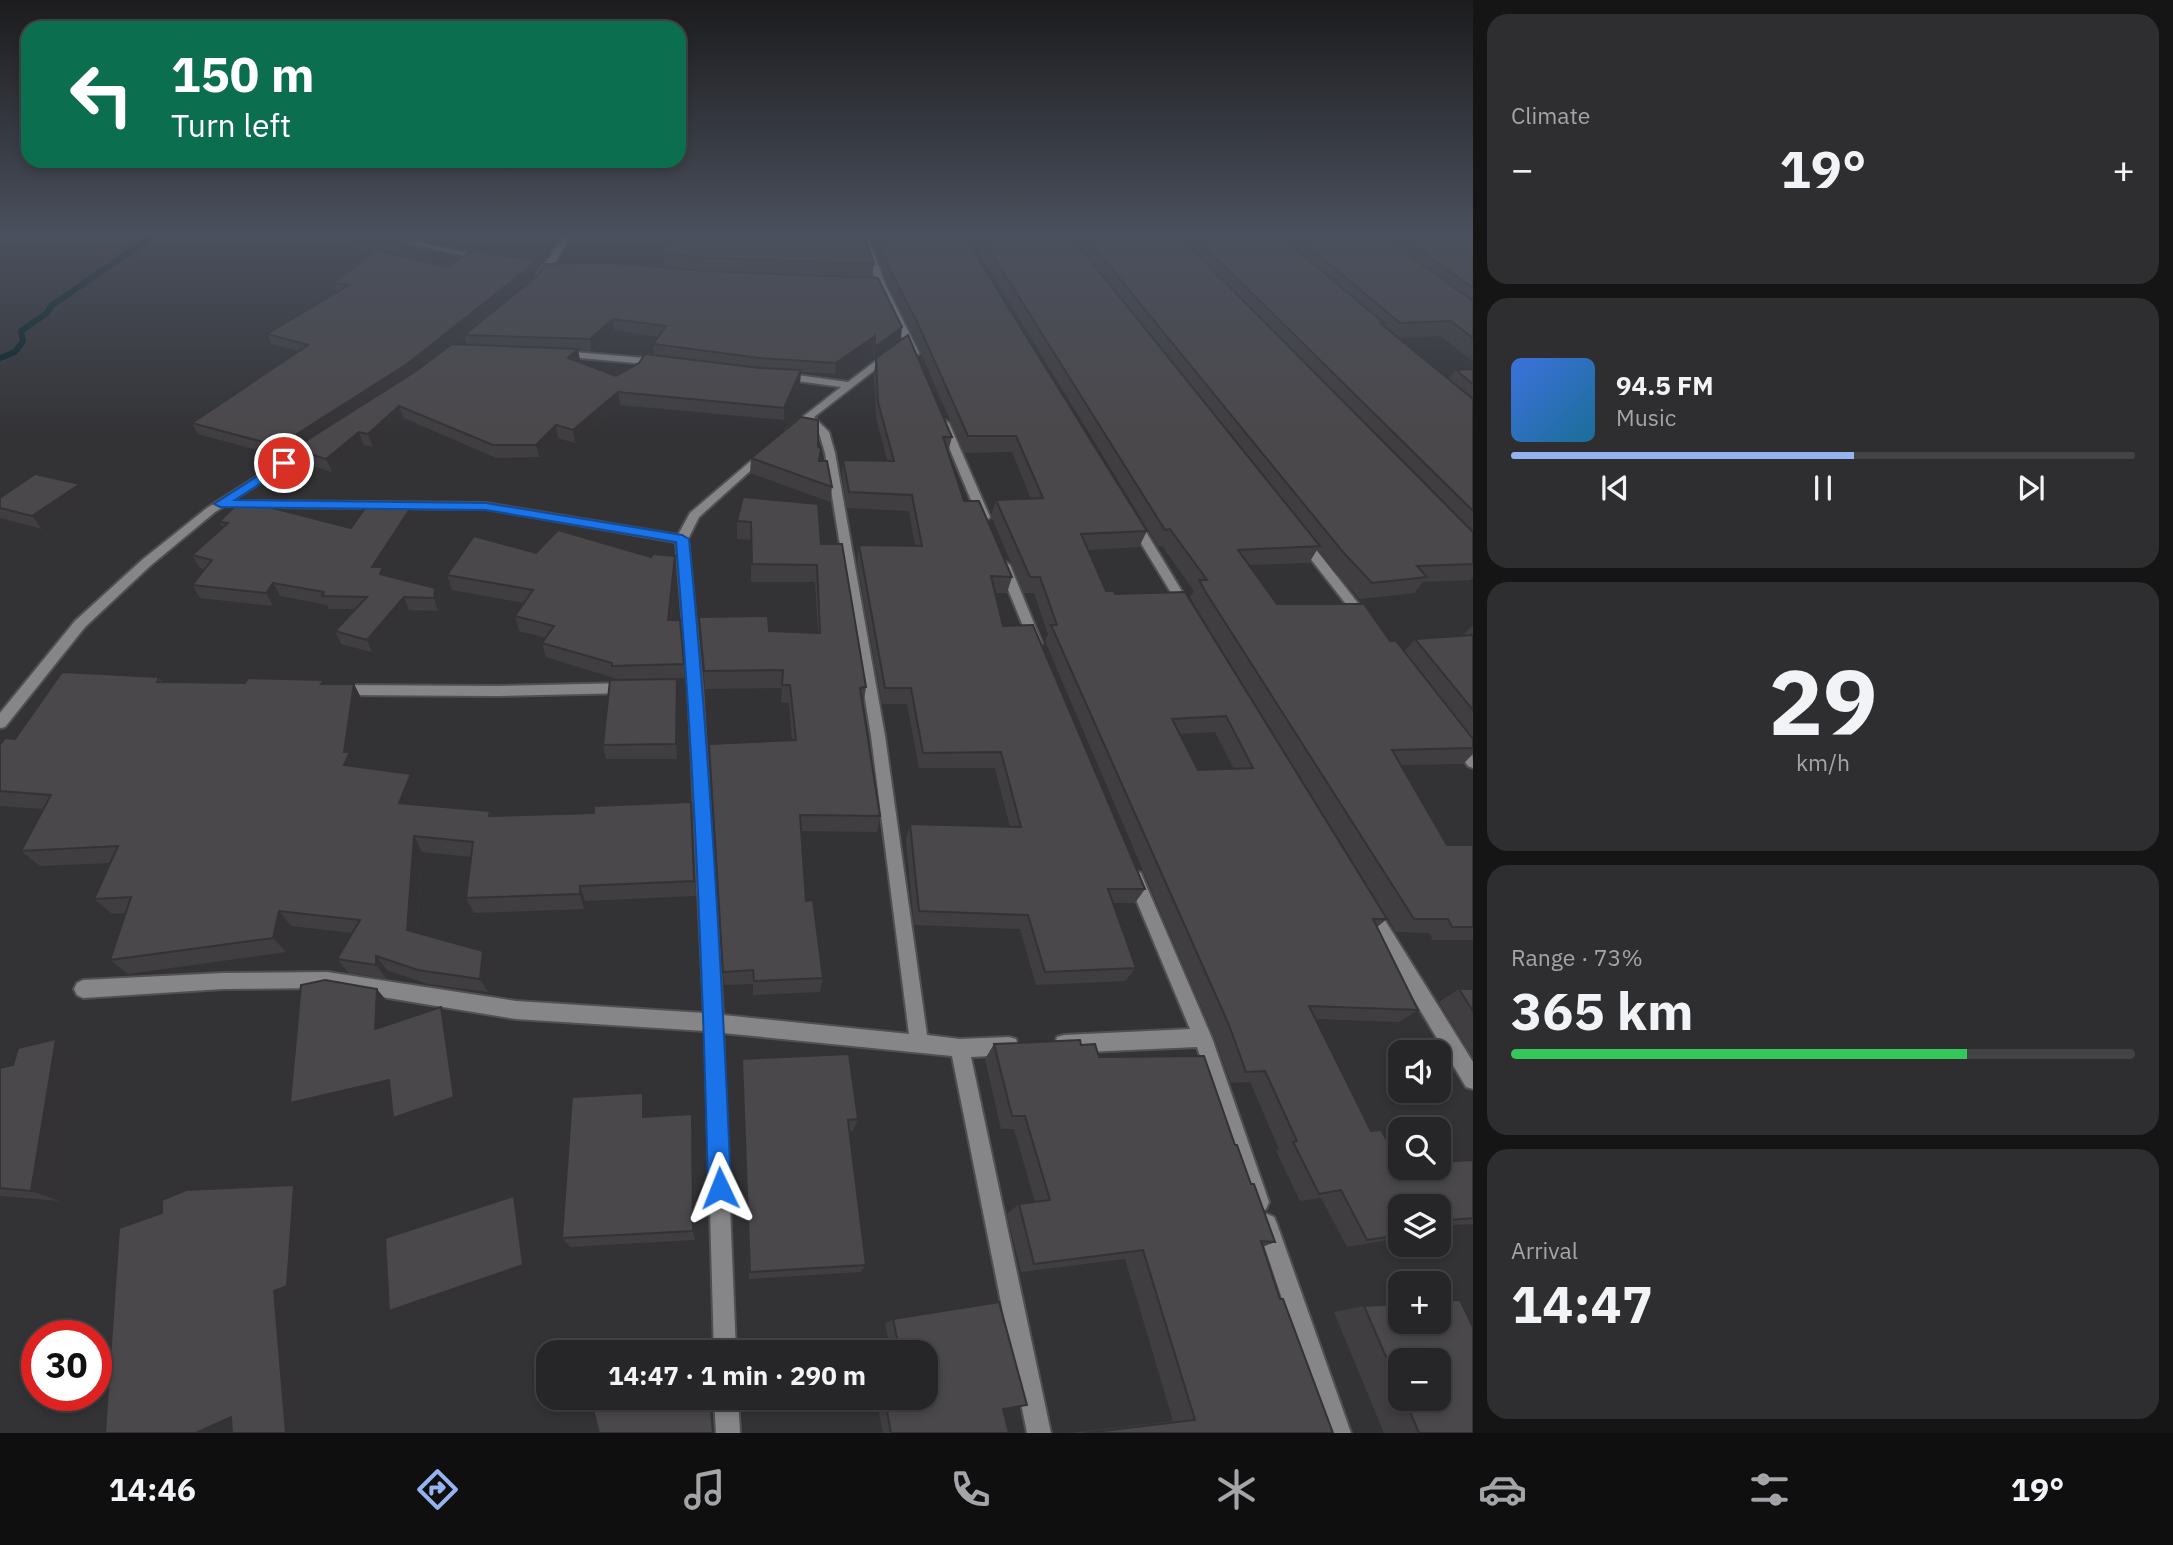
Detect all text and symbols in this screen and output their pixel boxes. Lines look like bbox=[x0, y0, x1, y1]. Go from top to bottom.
text: 150 m bbox=[171, 42, 315, 105]
icon: left bbox=[56, 49, 147, 140]
text: Climate bbox=[1511, 100, 1590, 130]
text: Turn left bbox=[171, 104, 291, 146]
text: 19° bbox=[1780, 135, 1866, 202]
text: − bbox=[1511, 144, 1534, 193]
text: + bbox=[2112, 144, 2135, 193]
text: 94.5 FM bbox=[1616, 368, 1714, 402]
text: Music bbox=[1616, 402, 1676, 432]
pin bbox=[254, 433, 314, 493]
icon: arrive bbox=[265, 444, 303, 482]
icon: previous bbox=[1596, 469, 1634, 507]
icon: pause bbox=[1804, 469, 1842, 507]
icon: next bbox=[2012, 469, 2050, 507]
text: 29 bbox=[1768, 642, 1878, 760]
text: km/h bbox=[1796, 747, 1850, 777]
text: Range · 73% bbox=[1511, 942, 1643, 972]
text: 365 km bbox=[1511, 977, 1693, 1044]
map controls bbox=[1388, 1040, 1451, 1411]
button: sound bbox=[1388, 1040, 1451, 1103]
button: search bbox=[1388, 1117, 1451, 1180]
position arrow bbox=[683, 1151, 757, 1225]
button: layers bbox=[1388, 1194, 1451, 1257]
text: Arrival bbox=[1511, 1235, 1578, 1265]
text: 14:47 bbox=[1511, 1270, 1653, 1337]
button: + bbox=[1388, 1271, 1451, 1334]
speed limit sign: 30 bbox=[21, 1320, 112, 1411]
button: − bbox=[1388, 1348, 1451, 1411]
text: 14:47 · 1 min · 290 m bbox=[608, 1358, 866, 1392]
icon: directions bbox=[413, 1465, 462, 1514]
icon: music bbox=[680, 1465, 729, 1514]
icon: phone bbox=[946, 1465, 995, 1514]
icon: climate bbox=[1212, 1465, 1261, 1514]
icon: car bbox=[1478, 1465, 1527, 1514]
icon: filters bbox=[1745, 1465, 1794, 1514]
text: 14:46 bbox=[109, 1468, 196, 1510]
text: 19° bbox=[2011, 1468, 2064, 1510]

